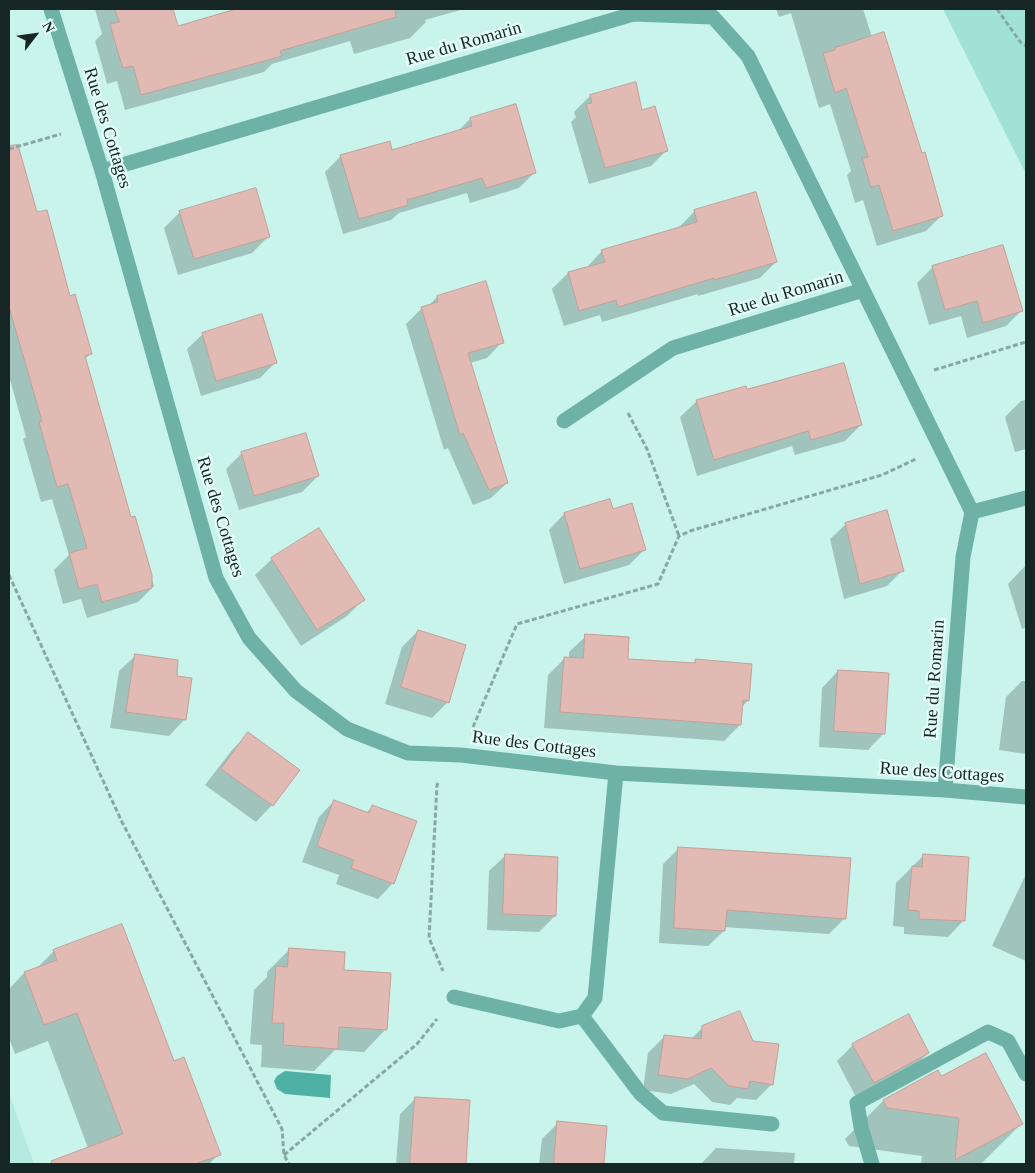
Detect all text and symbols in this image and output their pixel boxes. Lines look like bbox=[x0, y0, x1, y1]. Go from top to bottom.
north arrow bbox=[10, 10, 60, 60]
street label: Rue du Romarin bbox=[404, 17, 524, 71]
text: N bbox=[39, 19, 57, 35]
street label: Rue des Cottages bbox=[78, 65, 136, 191]
street label: Rue du Romarin bbox=[726, 266, 846, 322]
street label: Rue des Cottages bbox=[191, 454, 249, 580]
street label: Rue du Romarin bbox=[920, 619, 950, 739]
street label: Rue des Cottages bbox=[471, 727, 597, 763]
street label: Rue des Cottages bbox=[879, 758, 1005, 788]

